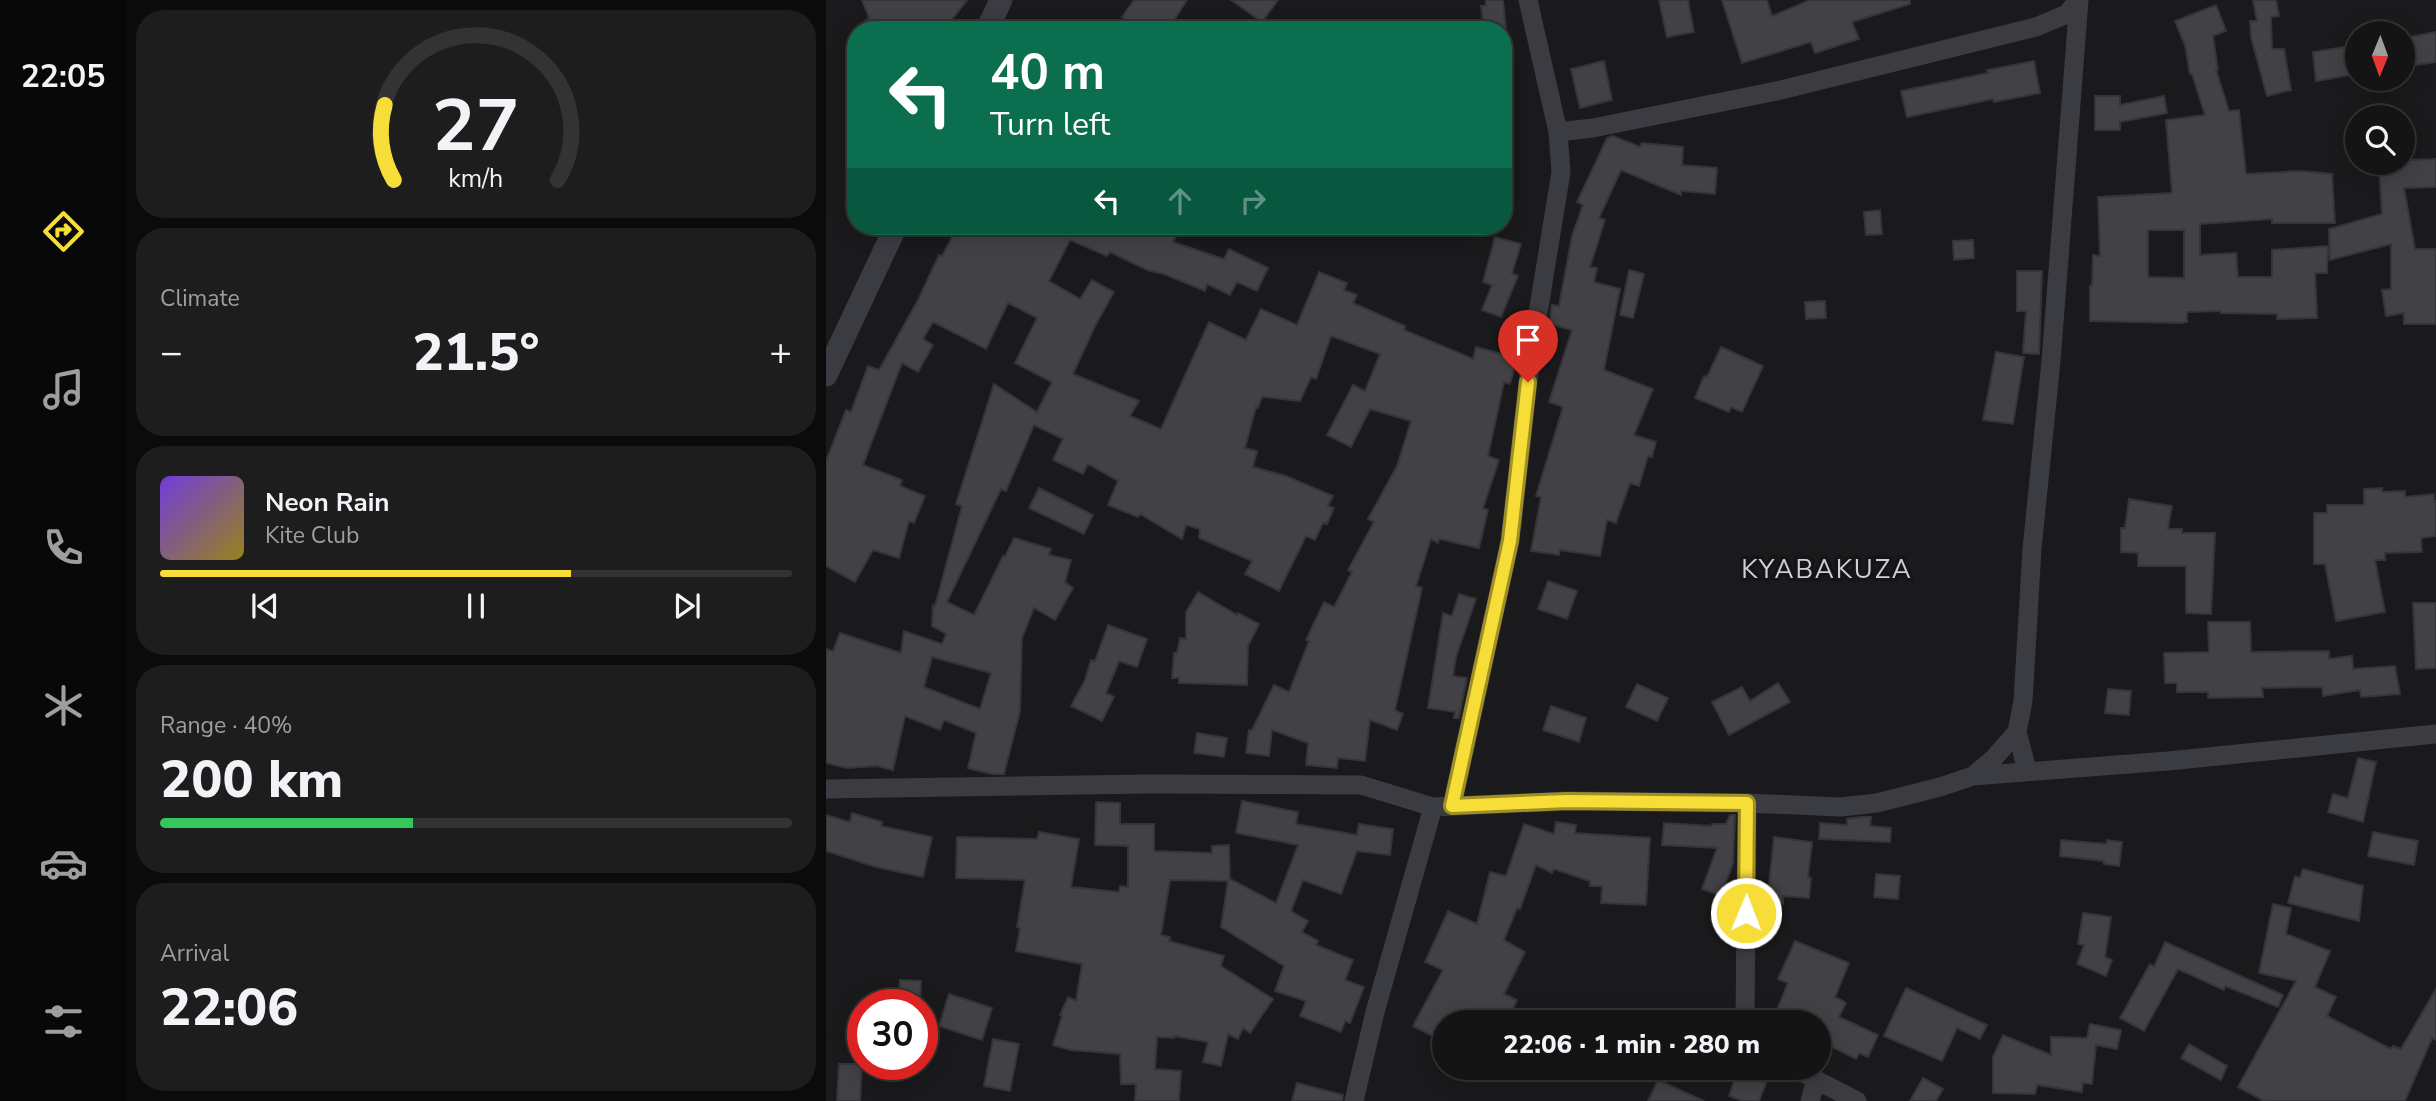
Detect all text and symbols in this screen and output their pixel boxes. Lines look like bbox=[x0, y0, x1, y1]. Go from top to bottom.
north arrow bbox=[2345, 21, 2415, 91]
map controls bbox=[2345, 21, 2415, 175]
text: 40 m bbox=[990, 39, 1105, 106]
icon: left bbox=[875, 49, 966, 140]
text: 22:05 bbox=[21, 55, 105, 98]
text: 27 bbox=[432, 76, 520, 176]
text: Turn left bbox=[990, 103, 1110, 146]
button: search bbox=[2345, 105, 2415, 175]
text: km/h bbox=[448, 162, 504, 196]
icon: left bbox=[1088, 182, 1126, 220]
icon: ahead bbox=[1161, 182, 1199, 220]
icon: right bbox=[1234, 182, 1272, 220]
icon: directions bbox=[39, 207, 88, 256]
text: Climate bbox=[160, 283, 240, 314]
pin bbox=[1498, 310, 1558, 382]
text: 21.5° bbox=[412, 317, 540, 388]
icon: arrive bbox=[1509, 321, 1547, 359]
text: − bbox=[160, 327, 183, 378]
text: + bbox=[769, 327, 792, 378]
icon: music bbox=[39, 365, 88, 414]
text: Neon Rain bbox=[265, 485, 390, 520]
text: Kite Club bbox=[265, 520, 359, 551]
icon: phone bbox=[39, 523, 88, 572]
district label: KYABAKUZA bbox=[1741, 552, 1913, 587]
icon: previous bbox=[246, 587, 284, 625]
icon: pause bbox=[457, 587, 495, 625]
icon: next bbox=[668, 587, 706, 625]
icon: climate bbox=[39, 681, 88, 730]
text: Range · 40% bbox=[160, 710, 292, 741]
text: 200 km bbox=[160, 744, 343, 815]
icon: car bbox=[39, 839, 88, 888]
position arrow bbox=[1709, 876, 1783, 950]
text: Arrival bbox=[160, 938, 229, 969]
text: 22:06 bbox=[160, 972, 298, 1043]
speed limit sign: 30 bbox=[847, 989, 938, 1080]
icon: filters bbox=[39, 997, 88, 1046]
text: 22:06 · 1 min · 280 m bbox=[1503, 1027, 1760, 1062]

